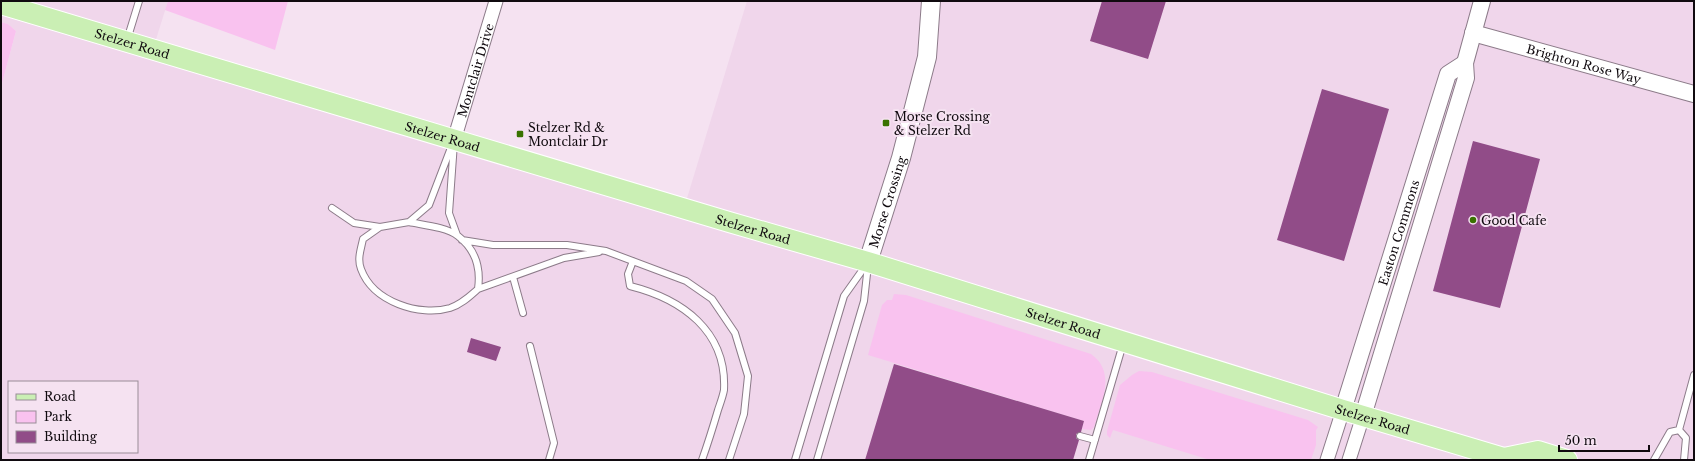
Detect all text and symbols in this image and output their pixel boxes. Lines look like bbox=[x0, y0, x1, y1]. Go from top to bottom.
street label: Montclair Drive bbox=[454, 21, 496, 119]
street label: Stelzer Road bbox=[93, 25, 171, 62]
street label: Brighton Rose Way bbox=[1525, 41, 1643, 87]
place label: Morse Crossing & Stelzer Rd bbox=[894, 109, 990, 138]
street label: Stelzer Road bbox=[403, 118, 482, 155]
marker: Morse Crossing & Stelzer Rd bbox=[881, 118, 891, 128]
place label: Stelzer Rd & Montclair Dr bbox=[528, 120, 608, 149]
marker: Stelzer Rd & Montclair Dr bbox=[515, 129, 525, 139]
street label: Morse Crossing bbox=[865, 153, 909, 250]
street label: Easton Commons bbox=[1375, 178, 1422, 287]
street label: Stelzer Road bbox=[714, 211, 792, 247]
place label: Good Cafe bbox=[1481, 213, 1547, 228]
marker: Good Cafe bbox=[1468, 215, 1478, 225]
street label: Stelzer Road bbox=[1024, 304, 1102, 341]
legend bbox=[8, 381, 138, 453]
text: Road bbox=[44, 389, 76, 404]
street label: Stelzer Road bbox=[1333, 401, 1412, 437]
text: Park bbox=[44, 409, 72, 424]
scale bar bbox=[1559, 427, 1649, 453]
text: Building bbox=[44, 429, 98, 444]
text: 50 m bbox=[1565, 433, 1597, 448]

